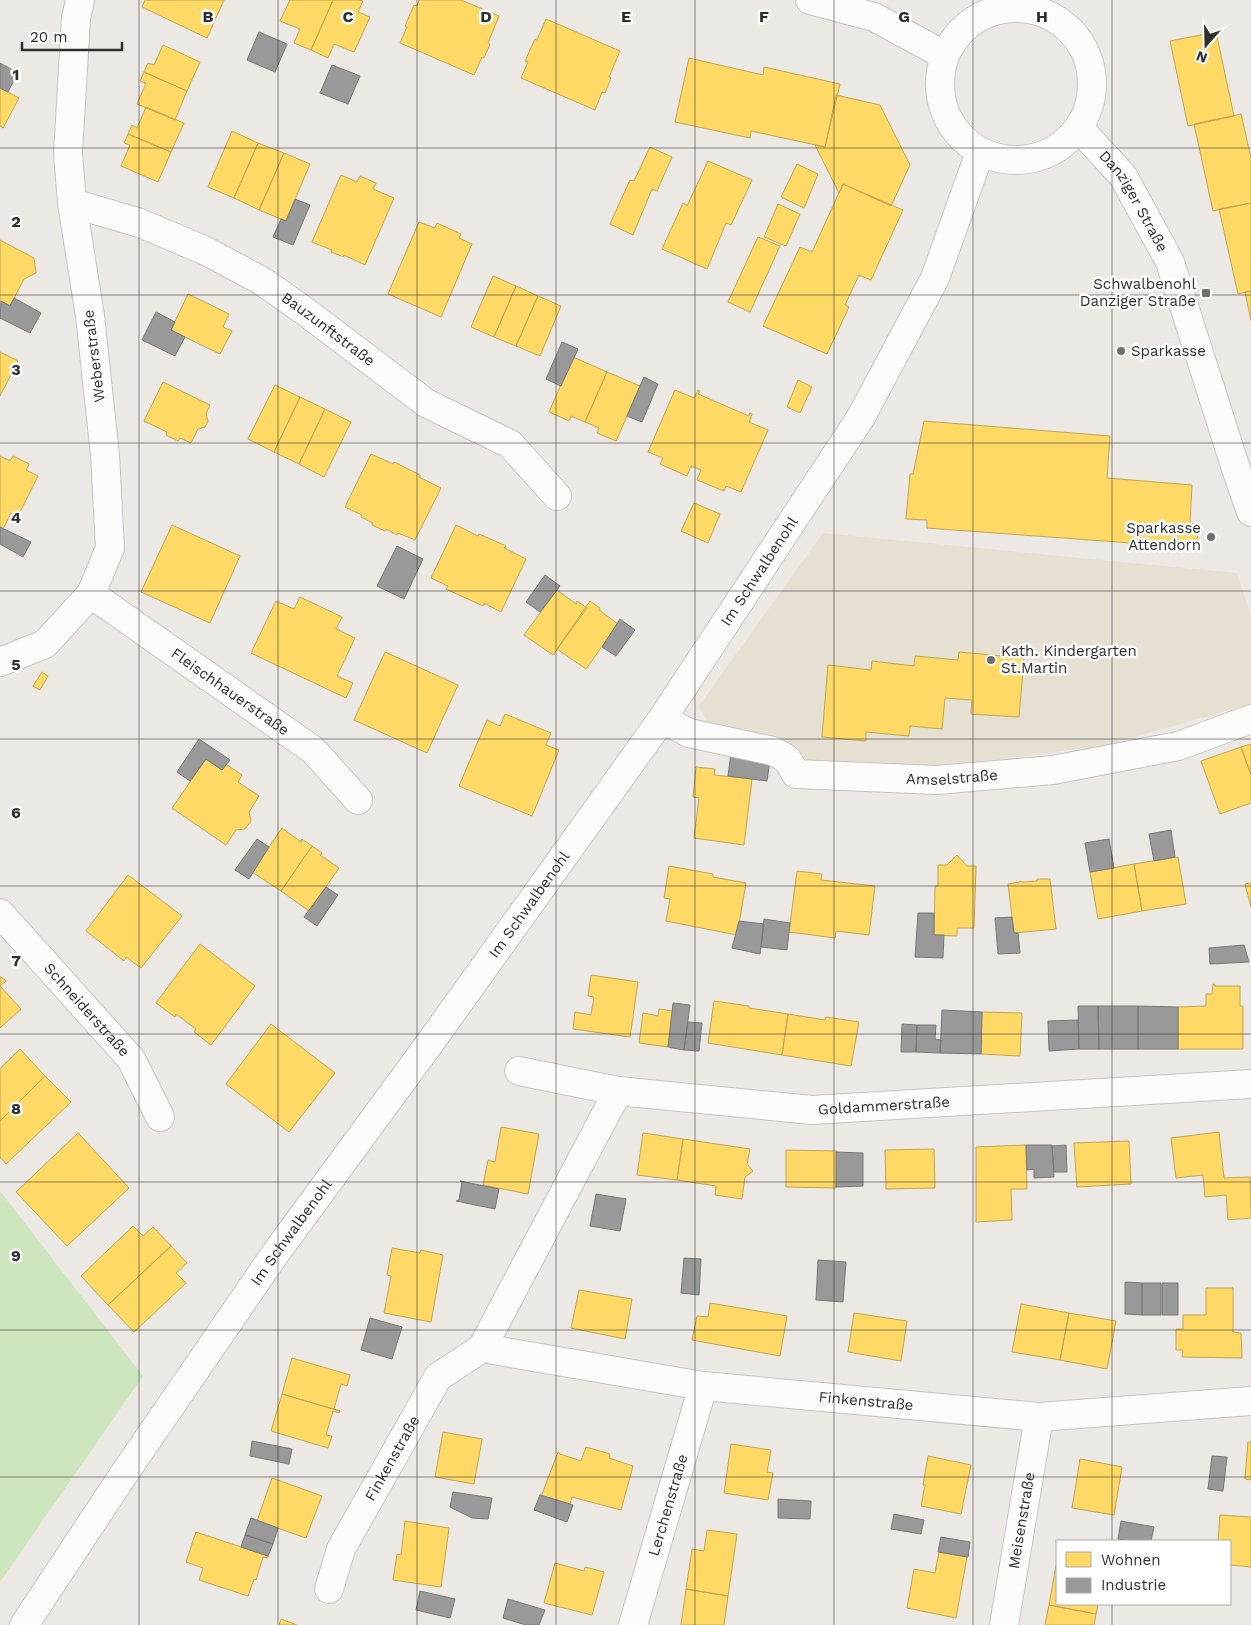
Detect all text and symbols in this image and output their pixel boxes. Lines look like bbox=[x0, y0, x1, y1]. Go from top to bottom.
text: B bbox=[203, 7, 214, 26]
text: C bbox=[343, 7, 354, 26]
text: D bbox=[480, 7, 492, 26]
text: E bbox=[621, 7, 631, 26]
text: F bbox=[759, 7, 769, 26]
text: G bbox=[898, 7, 910, 26]
text: H bbox=[1036, 7, 1048, 26]
scale bar bbox=[22, 20, 122, 52]
north arrow bbox=[1181, 20, 1231, 70]
text: 20 m bbox=[30, 28, 68, 46]
text: N bbox=[1194, 48, 1209, 67]
text: 1 bbox=[13, 65, 19, 84]
street label: Danziger Straße bbox=[1095, 147, 1172, 255]
text: 2 bbox=[11, 212, 21, 231]
place label: Schwalbenohl Danziger Straße bbox=[1080, 275, 1196, 310]
marker: Schwalbenohl Danziger Straße bbox=[1200, 287, 1212, 299]
street label: Bauzunftstraße bbox=[278, 289, 378, 370]
street label: Weberstraße bbox=[79, 309, 109, 403]
place label: Sparkasse bbox=[1131, 342, 1206, 360]
marker: Sparkasse bbox=[1115, 345, 1127, 357]
text: 3 bbox=[11, 360, 21, 379]
text: 4 bbox=[11, 508, 21, 527]
street label: Im Schwalbenohl bbox=[717, 513, 802, 629]
place label: Sparkasse Attendorn bbox=[1126, 519, 1201, 554]
marker: Sparkasse Attendorn bbox=[1205, 531, 1217, 543]
place label: Kath. Kindergarten St.Martin bbox=[1001, 642, 1137, 677]
street label: Fleischhauerstraße bbox=[168, 644, 293, 739]
marker: Kath. Kindergarten St.Martin bbox=[985, 654, 997, 666]
text: 5 bbox=[11, 655, 21, 674]
street label: Amselstraße bbox=[906, 766, 998, 789]
text: 6 bbox=[11, 803, 21, 822]
street label: Im Schwalbenohl bbox=[485, 847, 574, 961]
text: 7 bbox=[11, 951, 21, 970]
street label: Schneiderstraße bbox=[40, 959, 133, 1060]
street label: Goldammerstraße bbox=[818, 1093, 950, 1119]
text: 8 bbox=[11, 1099, 21, 1118]
street label: Im Schwalbenohl bbox=[247, 1175, 336, 1289]
text: 9 bbox=[11, 1246, 21, 1265]
street label: Finkenstraße bbox=[818, 1388, 914, 1414]
street label: Finkenstraße bbox=[361, 1412, 423, 1504]
street label: Lerchenstraße bbox=[645, 1452, 692, 1558]
street label: Meisenstraße bbox=[1005, 1471, 1039, 1570]
legend bbox=[1056, 1540, 1231, 1605]
text: Wohnen bbox=[1101, 1551, 1160, 1569]
text: Industrie bbox=[1101, 1576, 1166, 1594]

